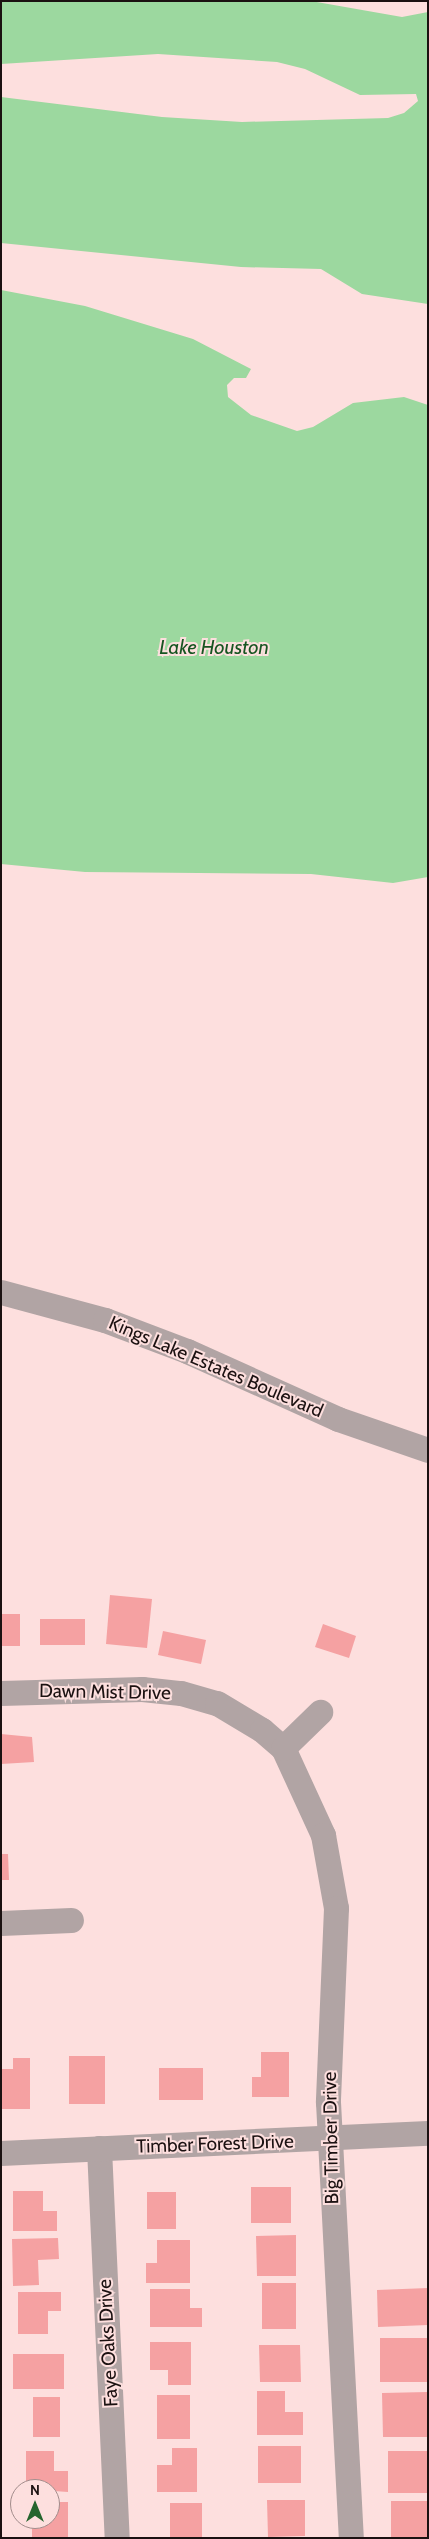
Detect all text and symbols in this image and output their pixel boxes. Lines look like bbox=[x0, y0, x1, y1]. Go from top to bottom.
water label: Lake Houston bbox=[159, 635, 269, 659]
street label: Kings Lake Estates Boulevard bbox=[105, 1311, 327, 1423]
street label: Dawn Mist Drive bbox=[39, 1679, 171, 1705]
street label: Big Timber Drive bbox=[318, 2071, 344, 2205]
street label: Timber Forest Drive bbox=[136, 2130, 294, 2158]
street label: Faye Oaks Drive bbox=[93, 2279, 123, 2407]
north arrow bbox=[10, 2479, 60, 2529]
text: N bbox=[30, 2481, 40, 2499]

